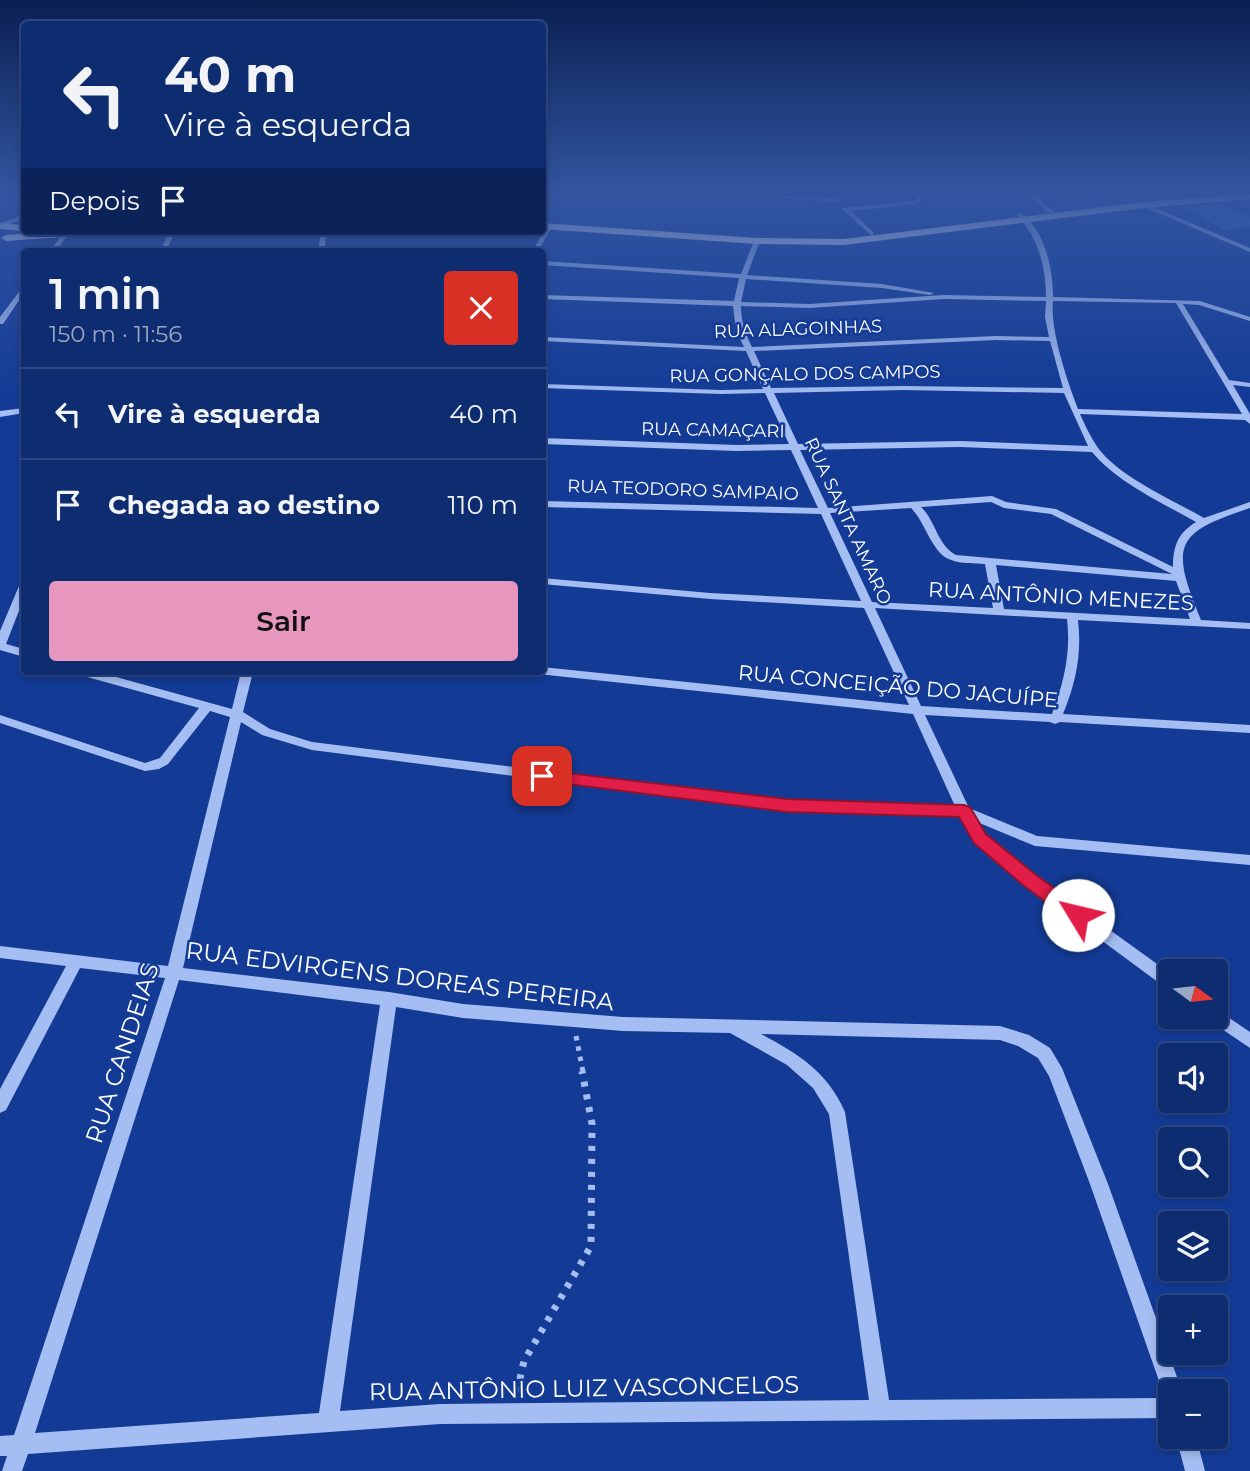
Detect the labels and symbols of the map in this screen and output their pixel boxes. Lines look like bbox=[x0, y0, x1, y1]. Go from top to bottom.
street label: RUA ALAGOINHAS bbox=[713, 315, 883, 343]
street label: RUA GONÇALO DOS CAMPOS bbox=[669, 361, 941, 387]
street label: RUA CAMAÇARI bbox=[641, 418, 785, 442]
street label: RUA SANTA AMARO bbox=[800, 434, 896, 608]
street label: RUA TEODORO SAMPAIO bbox=[567, 475, 799, 505]
street label: RUA ANTÔNIO MENEZES bbox=[927, 577, 1195, 615]
street label: RUA CONCEIÇÃO DO JACUÍPE bbox=[737, 660, 1059, 712]
pin bbox=[512, 746, 572, 806]
position arrow bbox=[1041, 878, 1115, 952]
street label: RUA EDVIRGENS DOREAS PEREIRA bbox=[184, 935, 616, 1017]
street label: RUA CANDEIAS bbox=[79, 959, 165, 1147]
north arrow bbox=[1158, 959, 1228, 1029]
street label: RUA ANTÔNIO LUIZ VASCONCELOS bbox=[369, 1370, 799, 1406]

